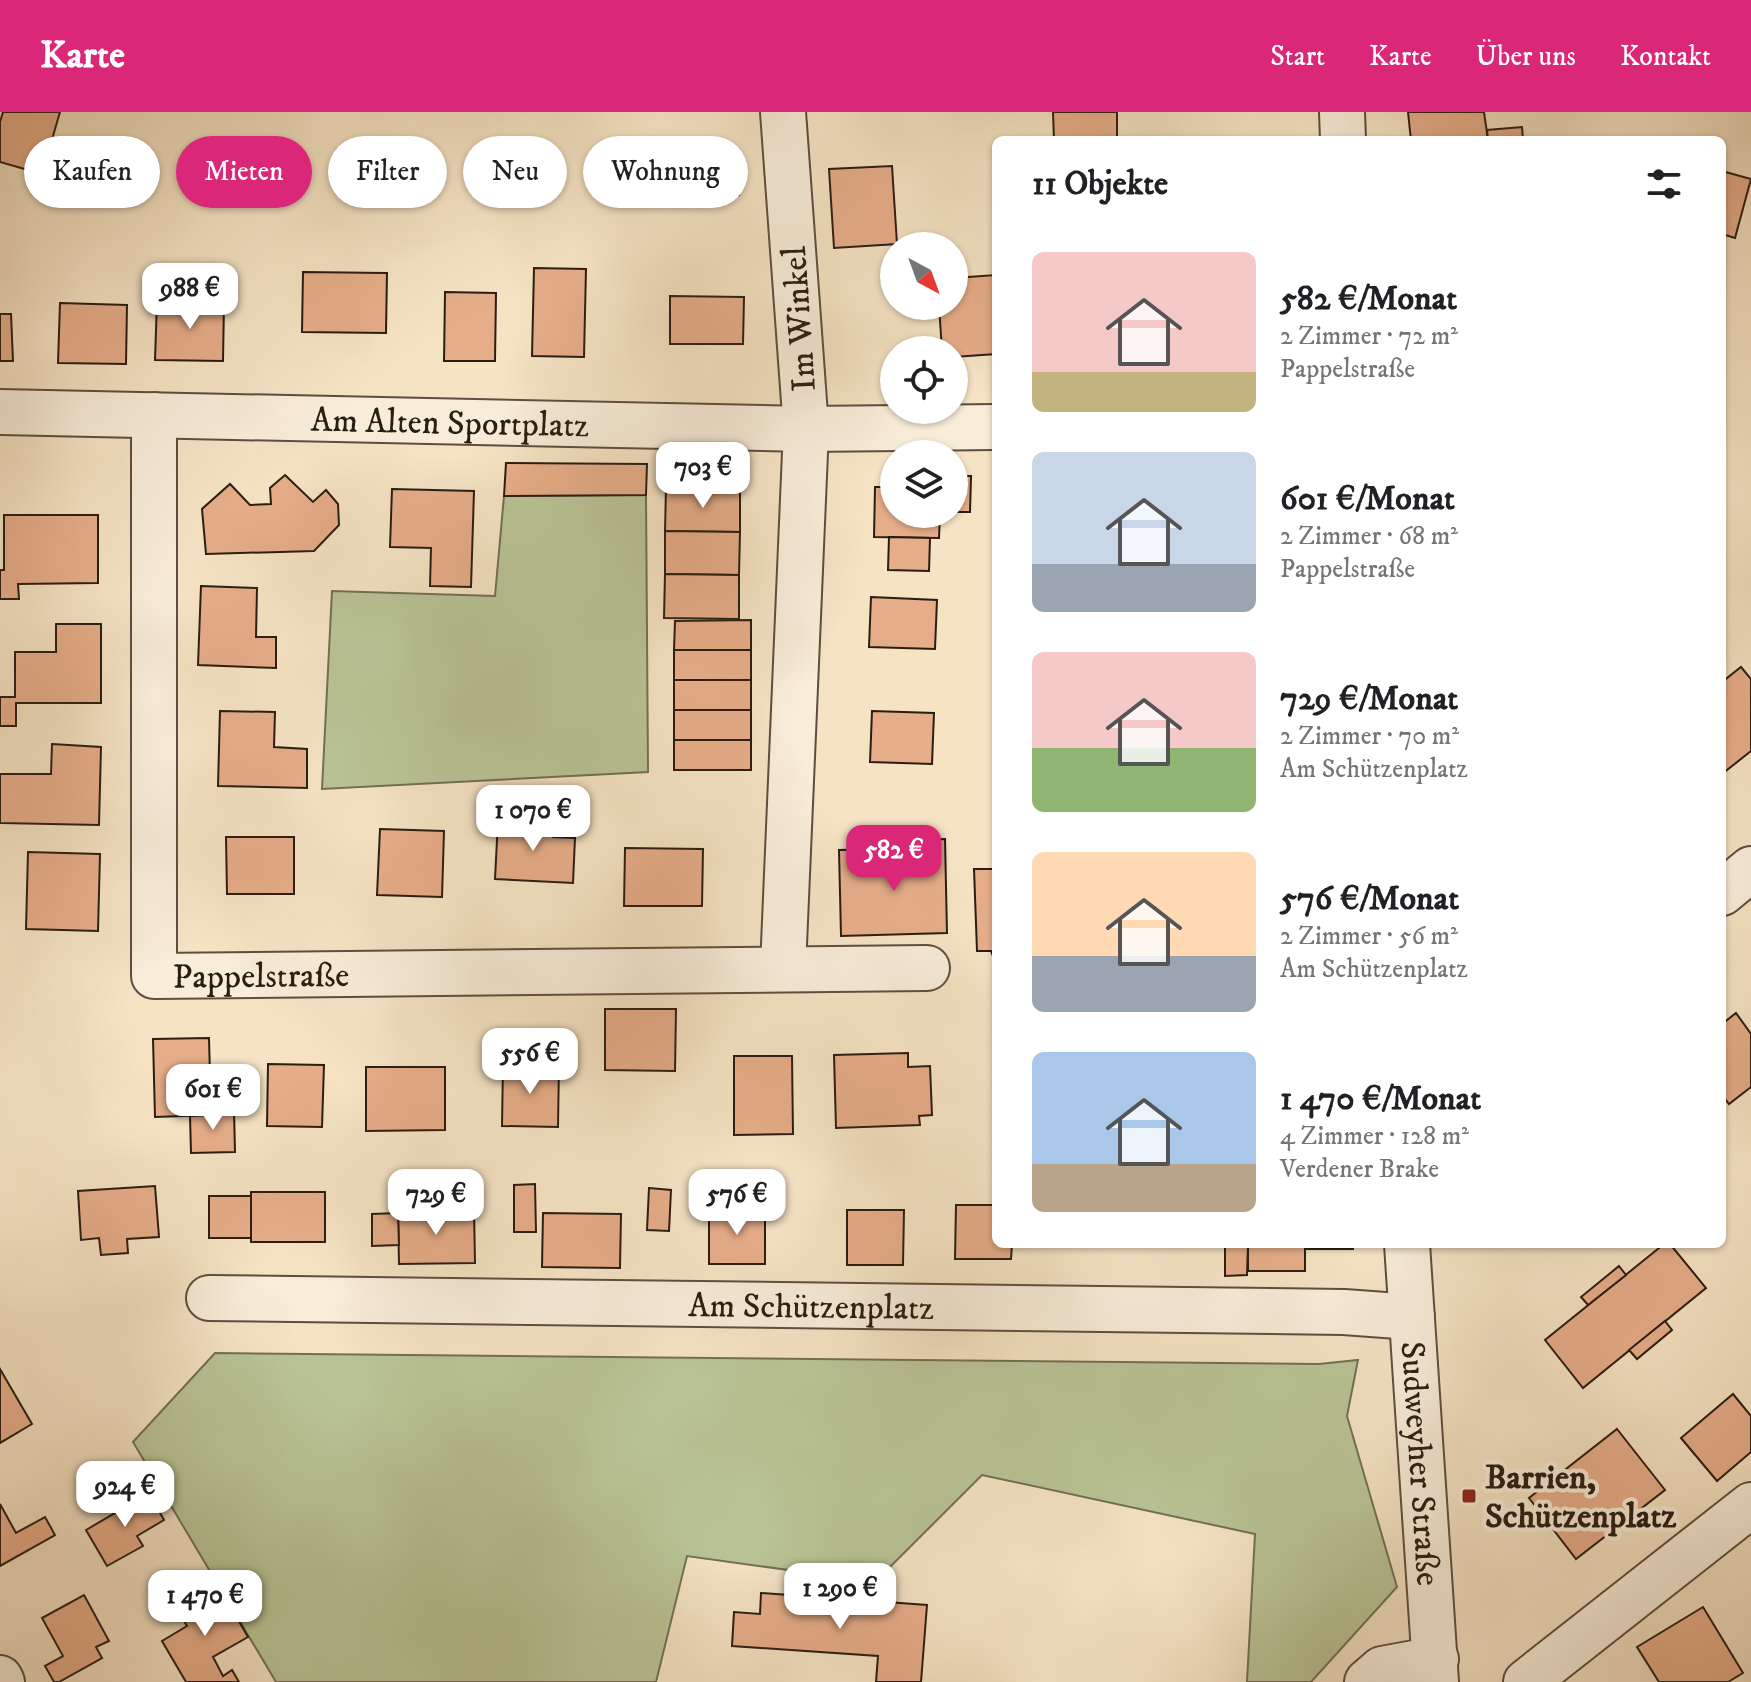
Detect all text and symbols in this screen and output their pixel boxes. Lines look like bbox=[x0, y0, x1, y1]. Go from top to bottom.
text: Karte bbox=[40, 32, 125, 80]
text: Start bbox=[1270, 39, 1325, 74]
text: Karte bbox=[1369, 39, 1432, 74]
text: Über uns bbox=[1476, 39, 1576, 74]
text: Kontakt bbox=[1620, 39, 1711, 74]
chip: Kaufen bbox=[24, 136, 160, 208]
chip: Mieten bbox=[176, 136, 312, 208]
chip: Filter bbox=[328, 136, 447, 208]
chip: Neu bbox=[463, 136, 567, 208]
chip: Wohnung bbox=[583, 136, 748, 208]
icon: filters bbox=[1642, 162, 1686, 206]
text: 11 Objekte bbox=[1032, 163, 1168, 205]
north arrow bbox=[880, 232, 968, 320]
map controls bbox=[880, 232, 968, 528]
street label: Im Winkel bbox=[774, 244, 826, 393]
pin: 988 € bbox=[134, 263, 246, 331]
text: 988 € bbox=[160, 272, 220, 305]
text: 582 €/Monat bbox=[1280, 278, 1457, 320]
icon: home bbox=[1096, 284, 1192, 380]
text: 2 Zimmer · 72 m² bbox=[1280, 320, 1458, 353]
button: locate bbox=[880, 336, 968, 424]
text: Pappelstraße bbox=[1280, 353, 1415, 386]
street label: Am Alten Sportplatz bbox=[310, 400, 590, 447]
button: layers bbox=[880, 440, 968, 528]
pin: 703 € bbox=[647, 442, 759, 510]
text: 703 € bbox=[674, 451, 732, 484]
text: 601 €/Monat bbox=[1280, 478, 1455, 520]
icon: home bbox=[1096, 484, 1192, 580]
text: 2 Zimmer · 68 m² bbox=[1280, 520, 1458, 553]
text: Pappelstraße bbox=[1280, 553, 1415, 586]
text: 729 €/Monat bbox=[1280, 678, 1458, 720]
icon: home bbox=[1096, 684, 1192, 780]
text: 2 Zimmer · 70 m² bbox=[1280, 720, 1459, 753]
text: Am Schützenplatz bbox=[1280, 753, 1468, 786]
pin: 1 070 € bbox=[459, 785, 607, 853]
text: 1 070 € bbox=[494, 794, 572, 827]
pin: 582 € bbox=[838, 825, 950, 893]
text: 582 € bbox=[864, 834, 924, 867]
text: 576 €/Monat bbox=[1280, 878, 1459, 920]
icon: home bbox=[1096, 884, 1192, 980]
text: 2 Zimmer · 56 m² bbox=[1280, 920, 1458, 953]
text: Am Schützenplatz bbox=[1280, 953, 1468, 986]
street label: Pappelstraße bbox=[172, 955, 350, 999]
pin: 556 € bbox=[474, 1028, 586, 1096]
text: 556 € bbox=[500, 1037, 560, 1070]
pin: 601 € bbox=[157, 1064, 269, 1132]
text: 601 € bbox=[184, 1073, 242, 1106]
text: 1 470 €/Monat bbox=[1280, 1078, 1481, 1120]
icon: home bbox=[1096, 1084, 1192, 1180]
text: 4 Zimmer · 128 m² bbox=[1280, 1120, 1469, 1153]
text: Verdener Brake bbox=[1280, 1153, 1439, 1186]
pin: 729 € bbox=[380, 1169, 492, 1237]
pin: 576 € bbox=[681, 1169, 793, 1237]
text: 729 € bbox=[406, 1178, 466, 1211]
text: 576 € bbox=[707, 1178, 767, 1211]
street label: Am Schützenplatz bbox=[688, 1285, 934, 1330]
street label: Sudweyher Straße bbox=[1390, 1340, 1449, 1587]
place label: Barrien, Schützenplatz bbox=[1485, 1457, 1676, 1538]
pin: 924 € bbox=[69, 1461, 181, 1529]
text: 924 € bbox=[94, 1470, 156, 1503]
marker: Barrien, Schützenplatz bbox=[1460, 1487, 1478, 1505]
pin: 1 290 € bbox=[766, 1563, 914, 1631]
pin: 1 470 € bbox=[131, 1570, 279, 1638]
text: 1 290 € bbox=[802, 1572, 878, 1605]
text: 1 470 € bbox=[166, 1579, 244, 1612]

